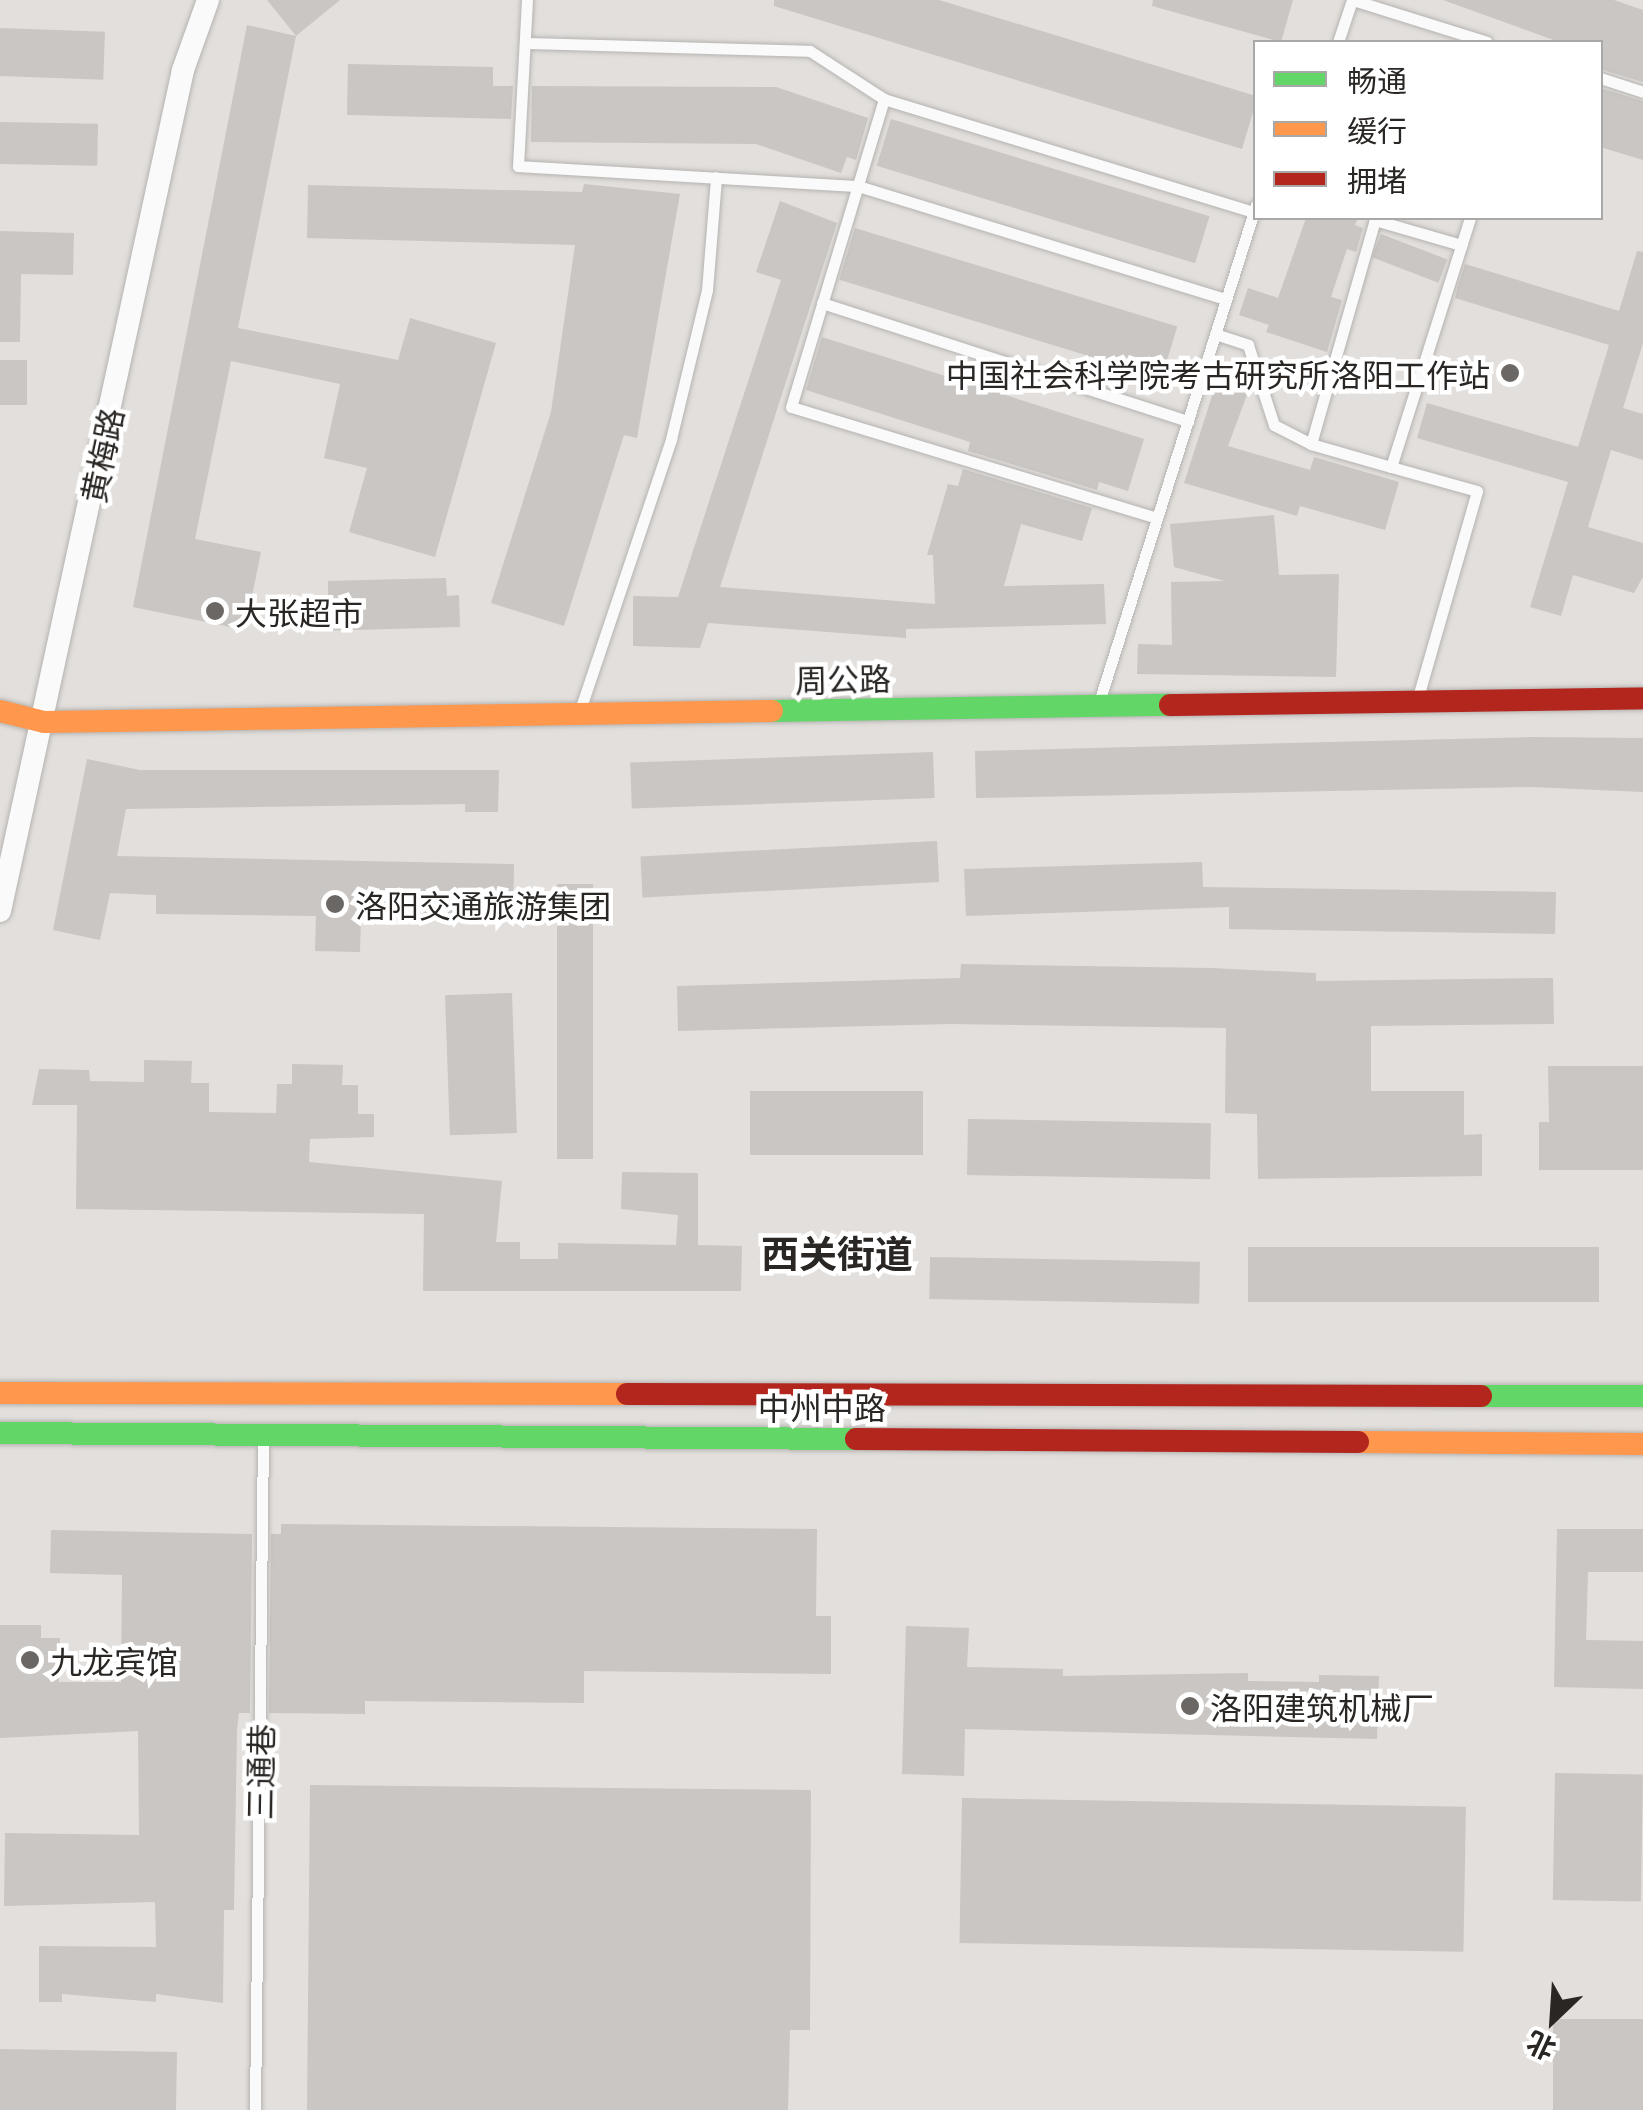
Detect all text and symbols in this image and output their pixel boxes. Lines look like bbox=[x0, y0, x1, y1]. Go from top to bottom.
legend bbox=[1253, 40, 1603, 220]
text: 畅通 bbox=[1347, 57, 1407, 101]
text: 缓行 bbox=[1347, 107, 1407, 151]
text: 拥堵 bbox=[1347, 157, 1407, 201]
place label: 中国社会科学院考古研究所洛阳工作站 bbox=[946, 354, 1490, 392]
marker: 中国社会科学院考古研究所洛阳工作站 bbox=[1499, 362, 1521, 384]
street label: 黄梅路 bbox=[72, 404, 130, 506]
place label: 大张超市 bbox=[235, 592, 363, 630]
marker: 大张超市 bbox=[204, 600, 226, 622]
street label: 周公路 bbox=[795, 658, 891, 698]
place label: 洛阳交通旅游集团 bbox=[355, 885, 611, 923]
marker: 洛阳交通旅游集团 bbox=[324, 893, 346, 915]
district label: 西关街道 bbox=[761, 1229, 913, 1275]
street label: 中州中路 bbox=[758, 1387, 886, 1425]
place label: 九龙宾馆 bbox=[50, 1641, 178, 1679]
marker: 九龙宾馆 bbox=[19, 1649, 41, 1671]
place label: 洛阳建筑机械厂 bbox=[1210, 1687, 1434, 1725]
marker: 洛阳建筑机械厂 bbox=[1179, 1695, 1201, 1717]
street label: 三通巷 bbox=[239, 1724, 279, 1820]
north arrow bbox=[1503, 1970, 1603, 2070]
text: 北 bbox=[1519, 2022, 1562, 2072]

